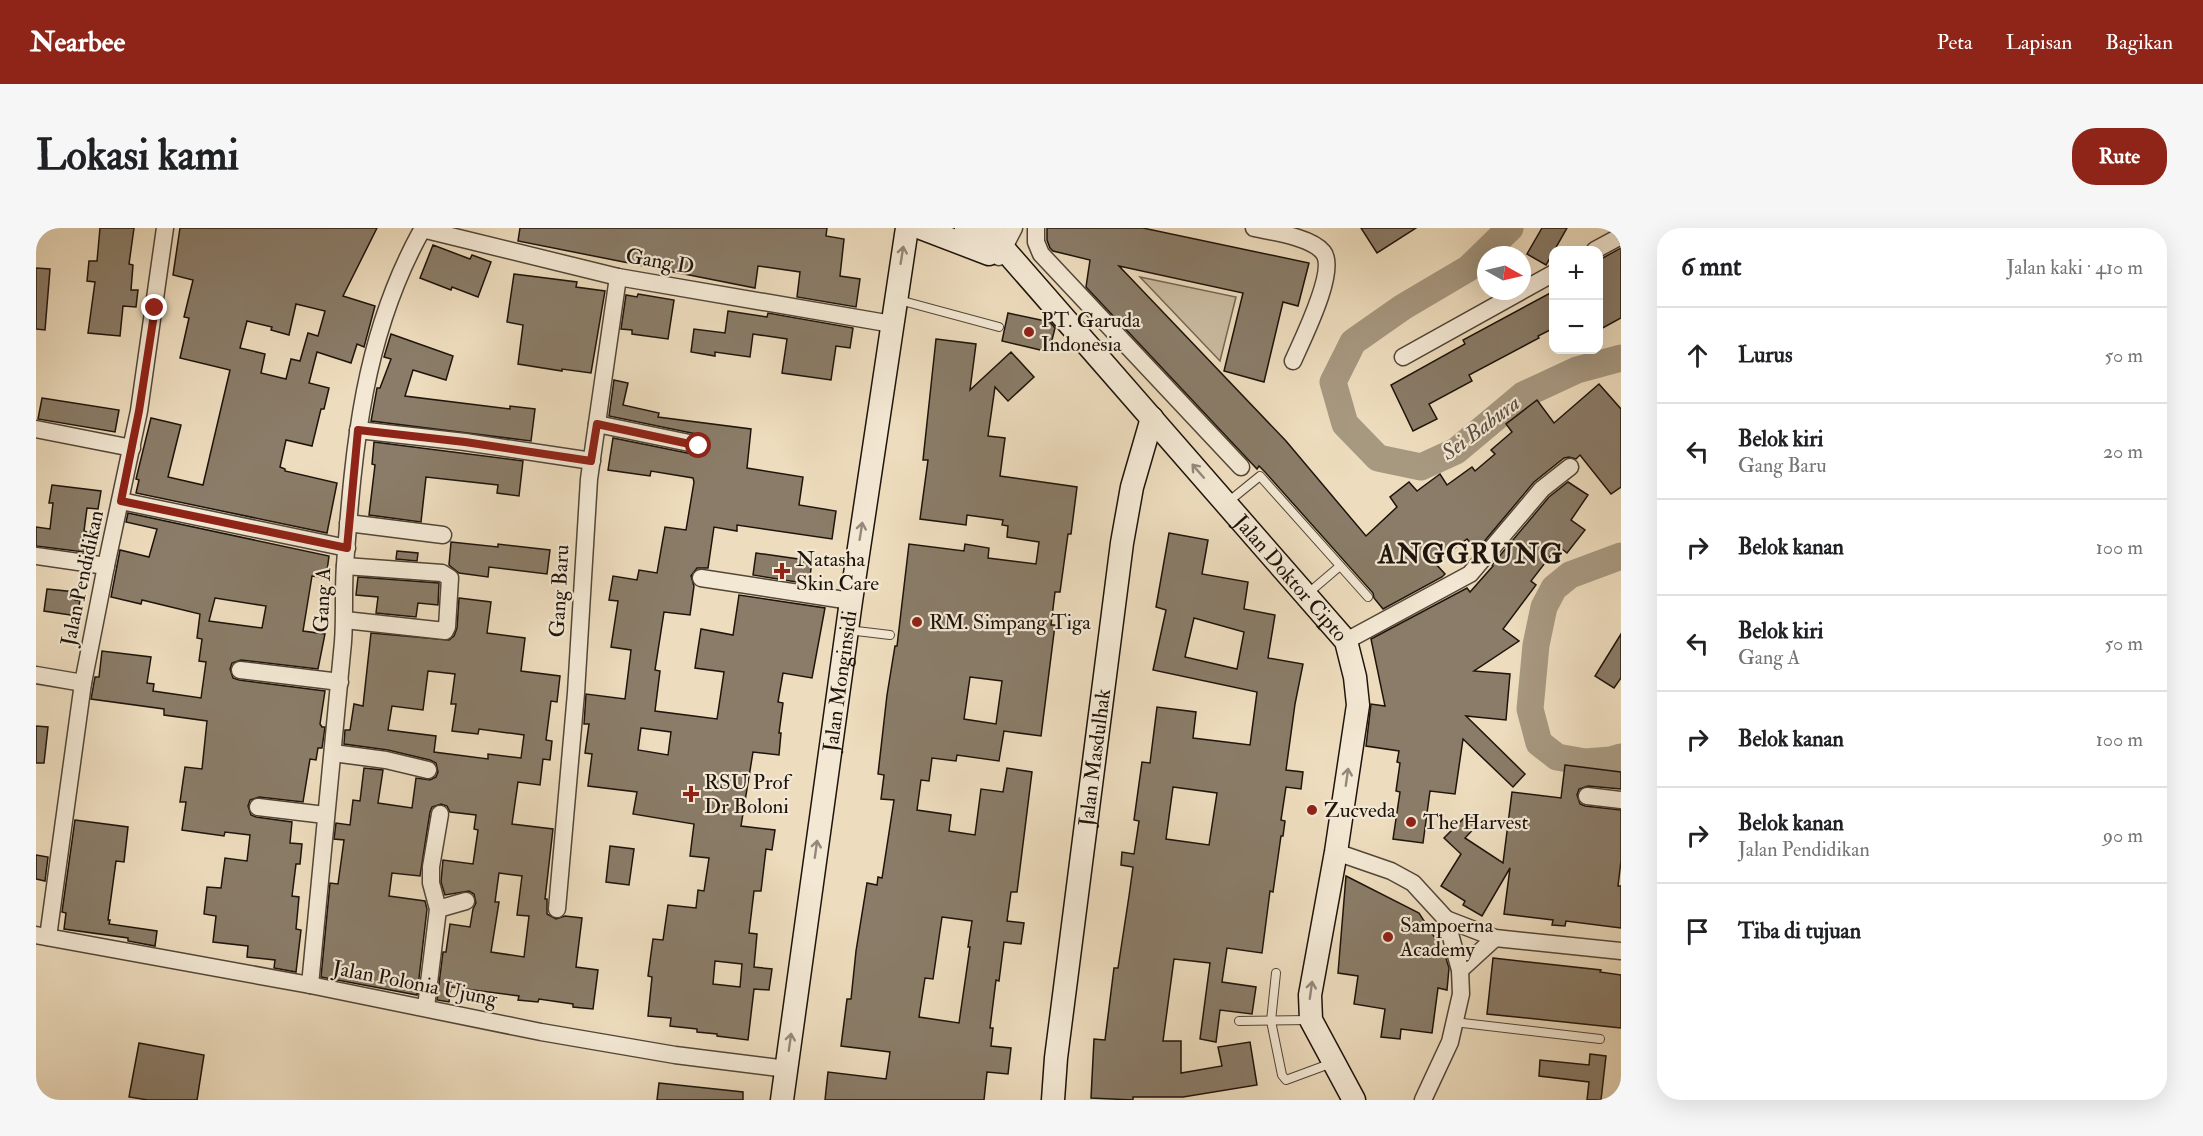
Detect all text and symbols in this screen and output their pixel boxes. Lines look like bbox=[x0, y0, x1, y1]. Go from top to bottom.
text: Nearbee bbox=[30, 25, 125, 60]
text: Peta bbox=[1937, 29, 1973, 56]
text: Lapisan bbox=[2006, 29, 2072, 56]
text: Bagikan bbox=[2105, 29, 2173, 56]
button: Rute bbox=[2072, 128, 2167, 185]
text: Lokasi kami bbox=[36, 130, 239, 182]
street label: Gang D bbox=[624, 242, 696, 281]
one-way arrow bbox=[897, 246, 908, 265]
north arrow bbox=[1477, 246, 1531, 300]
map controls bbox=[1549, 246, 1603, 354]
button: + bbox=[1549, 246, 1603, 300]
text: 6 mnt bbox=[1681, 251, 1741, 283]
text: Jalan kaki · 410 m bbox=[2007, 255, 2143, 280]
route end bbox=[141, 294, 167, 320]
button: − bbox=[1549, 300, 1603, 354]
place label: PT. Garuda Indonesia bbox=[1041, 307, 1141, 358]
marker: PT. Garuda Indonesia bbox=[1022, 325, 1036, 339]
icon: ahead bbox=[1681, 339, 1714, 372]
text: Lurus bbox=[1738, 341, 1792, 369]
text: 50 m bbox=[2104, 343, 2143, 368]
water label: Sei Babura bbox=[1435, 389, 1526, 467]
text: Belok kiri bbox=[1738, 425, 1823, 453]
route start bbox=[685, 432, 711, 458]
icon: left bbox=[1681, 435, 1714, 468]
text: 20 m bbox=[2103, 439, 2143, 464]
text: Gang Baru bbox=[1738, 453, 1827, 478]
one-way arrow bbox=[1191, 464, 1205, 479]
street label: Jalan Pendidikan bbox=[55, 507, 110, 650]
street label: Jalan Doktor Cipto bbox=[1227, 508, 1353, 648]
one-way arrow bbox=[856, 522, 867, 541]
icon: right bbox=[1681, 531, 1714, 564]
text: Belok kanan bbox=[1738, 533, 1844, 561]
text: 100 m bbox=[2096, 535, 2143, 560]
district label: ANGGRUNG bbox=[1377, 538, 1564, 571]
street label: Gang Baru bbox=[544, 544, 575, 638]
place label: Natasha Skin Care bbox=[796, 546, 879, 597]
marker: Natasha Skin Care bbox=[773, 562, 791, 580]
street label: Gang A bbox=[308, 567, 337, 633]
street label: Jalan Monginsidi bbox=[817, 608, 864, 754]
place label: RM. Simpang Tiga bbox=[929, 609, 1091, 636]
marker: RM. Simpang Tiga bbox=[910, 615, 924, 629]
text: Belok kiri bbox=[1738, 617, 1823, 645]
icon: left bbox=[1681, 627, 1714, 660]
text: 50 m bbox=[2104, 631, 2143, 656]
text: Gang A bbox=[1738, 645, 1800, 670]
street label: Jalan Masdulhak bbox=[1073, 687, 1117, 829]
icon: right bbox=[1681, 723, 1714, 756]
text: Belok kanan bbox=[1738, 725, 1844, 753]
text: 100 m bbox=[2096, 727, 2143, 752]
one-way arrow bbox=[1342, 767, 1353, 787]
place label: RSU Prof Dr Boloni bbox=[704, 769, 793, 820]
marker: RSU Prof Dr Boloni bbox=[682, 785, 700, 803]
place label: Zucveda bbox=[1324, 797, 1396, 824]
marker: Zucveda bbox=[1305, 803, 1319, 817]
place label: The Harvest bbox=[1423, 809, 1529, 836]
text: Belok kanan bbox=[1738, 809, 1844, 837]
marker: The Harvest bbox=[1404, 815, 1418, 829]
icon: right bbox=[1681, 819, 1714, 852]
text: 90 m bbox=[2103, 823, 2143, 848]
text: Jalan Pendidikan bbox=[1738, 837, 1870, 862]
one-way arrow bbox=[811, 839, 822, 859]
place label: Sampoerna Academy bbox=[1399, 912, 1494, 963]
icon: arrive bbox=[1681, 915, 1714, 948]
text: Tiba di tujuan bbox=[1738, 917, 1861, 945]
marker: Sampoerna Academy bbox=[1381, 930, 1395, 944]
street label: Jalan Polonia Ujung bbox=[329, 954, 500, 1013]
one-way arrow bbox=[1306, 980, 1317, 1000]
one-way arrow bbox=[785, 1033, 796, 1052]

